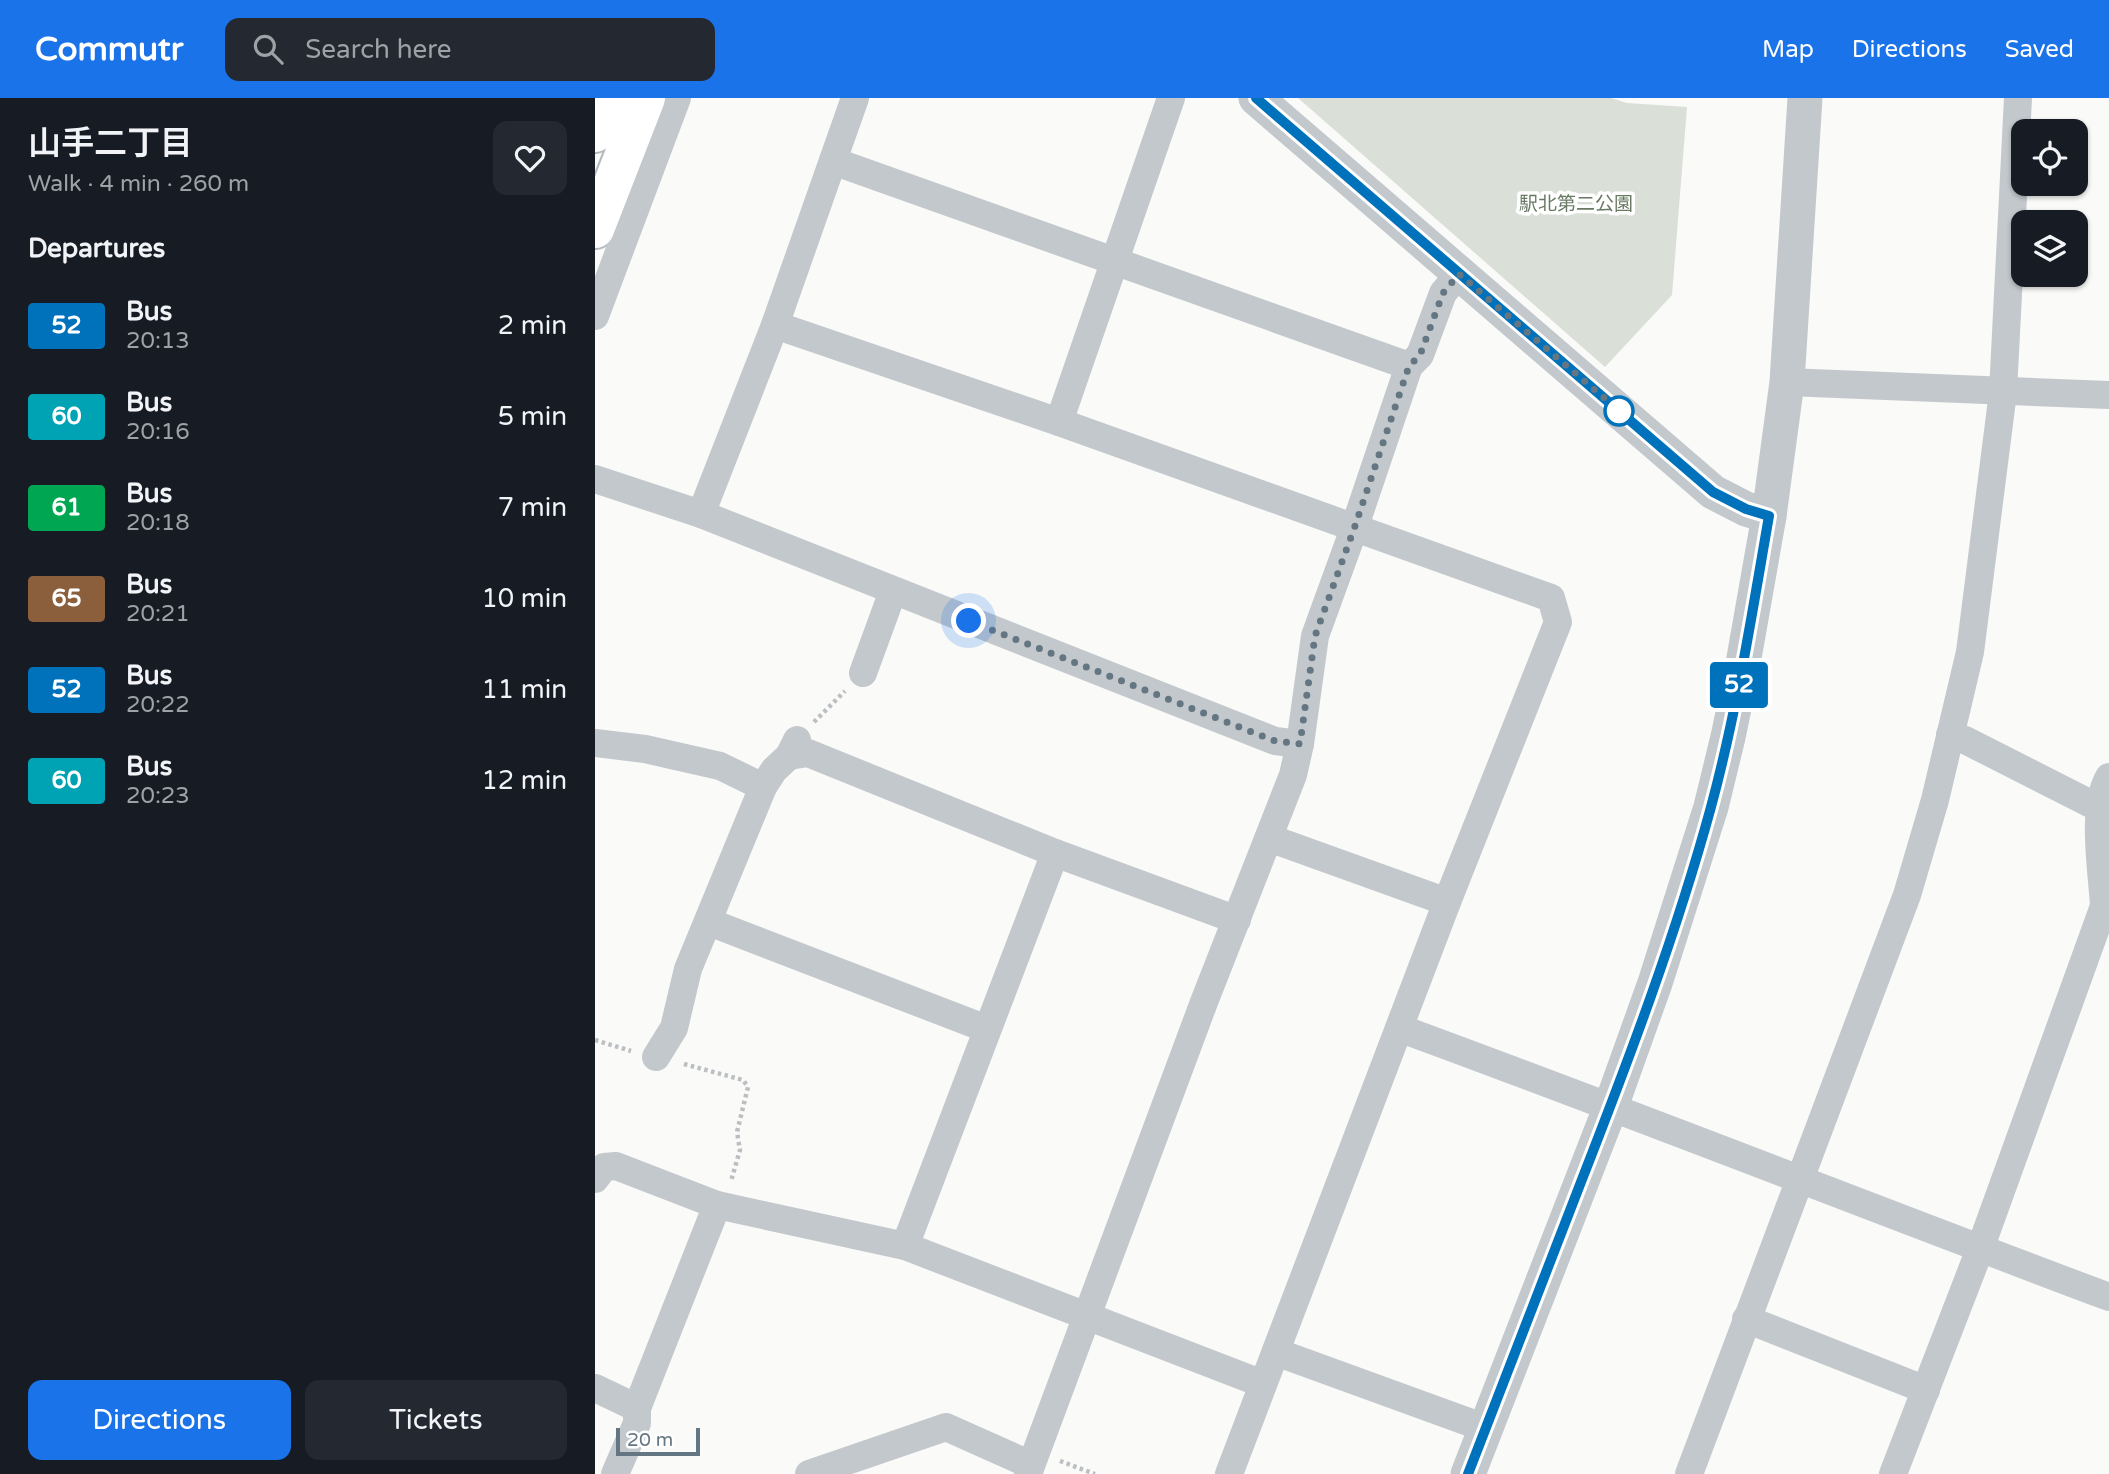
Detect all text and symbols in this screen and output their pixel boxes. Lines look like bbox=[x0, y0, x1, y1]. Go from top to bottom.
search box bbox=[225, 18, 715, 81]
text: Commutr bbox=[35, 30, 183, 69]
icon: search bbox=[249, 30, 287, 68]
text: Search here bbox=[305, 34, 451, 65]
text: Map bbox=[1762, 35, 1814, 64]
text: Directions bbox=[1852, 35, 1967, 64]
text: Saved bbox=[2005, 35, 2074, 64]
map controls bbox=[2011, 119, 2088, 287]
button: locate bbox=[2011, 119, 2088, 196]
button: heart bbox=[493, 121, 567, 195]
text: 山手二丁目 bbox=[28, 124, 193, 163]
text: Walk · 4 min · 260 m bbox=[28, 170, 249, 198]
park label: 駅北第二公園 bbox=[1519, 193, 1633, 215]
button: layers bbox=[2011, 210, 2088, 287]
text: Departures bbox=[28, 233, 165, 264]
text: Bus bbox=[126, 296, 172, 327]
text: 2 min bbox=[498, 310, 567, 341]
text: 52 bbox=[51, 311, 82, 340]
text: 20:13 bbox=[126, 327, 190, 355]
text: Bus bbox=[126, 387, 172, 418]
unlabelled marker bbox=[1604, 396, 1634, 426]
text: 5 min bbox=[498, 401, 567, 432]
text: 60 bbox=[51, 402, 82, 431]
text: 20:16 bbox=[126, 418, 190, 446]
text: Bus bbox=[126, 478, 172, 509]
text: 7 min bbox=[498, 492, 567, 523]
text: 61 bbox=[51, 493, 82, 522]
text: 20:18 bbox=[126, 509, 190, 537]
text: Bus bbox=[126, 569, 172, 600]
text: 10 min bbox=[481, 583, 567, 614]
text: 65 bbox=[51, 584, 82, 613]
text: 20:21 bbox=[126, 600, 190, 628]
your location bbox=[951, 603, 986, 638]
text: Bus bbox=[126, 660, 172, 691]
line badge: 52 bbox=[1707, 662, 1771, 708]
text: 52 bbox=[1724, 670, 1754, 699]
text: 11 min bbox=[481, 674, 567, 705]
text: 52 bbox=[51, 675, 82, 704]
text: 20:22 bbox=[126, 691, 190, 719]
text: Bus bbox=[126, 751, 172, 782]
text: 12 min bbox=[481, 765, 567, 796]
text: 60 bbox=[51, 766, 82, 795]
text: 20:23 bbox=[126, 782, 190, 810]
button: Directions bbox=[28, 1380, 291, 1460]
button: Tickets bbox=[305, 1380, 567, 1460]
scale bar bbox=[616, 1425, 700, 1457]
text: 20 m bbox=[627, 1429, 673, 1451]

